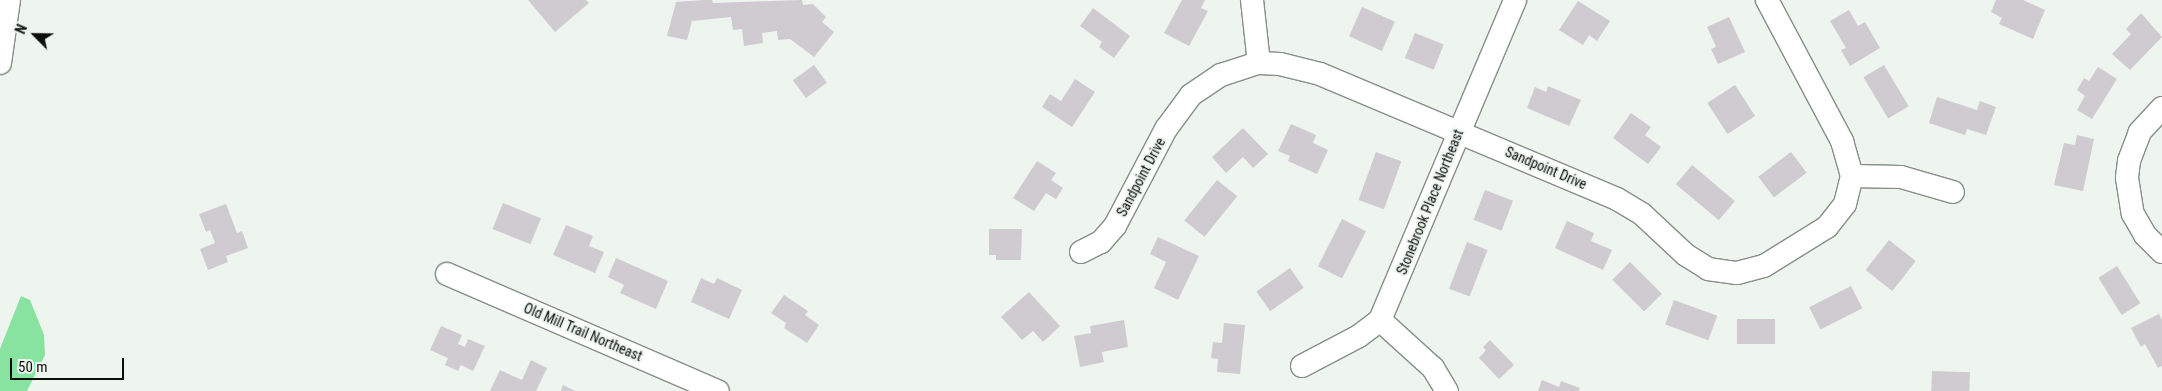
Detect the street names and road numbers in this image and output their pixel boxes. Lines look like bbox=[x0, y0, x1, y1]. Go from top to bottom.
street label: Stonebrook Place Northeast bbox=[1393, 127, 1467, 277]
street label: Sandpoint Drive bbox=[1113, 135, 1169, 219]
street label: Sandpoint Drive bbox=[1503, 143, 1589, 193]
street label: Old Mill Trail Northeast bbox=[521, 299, 645, 365]

